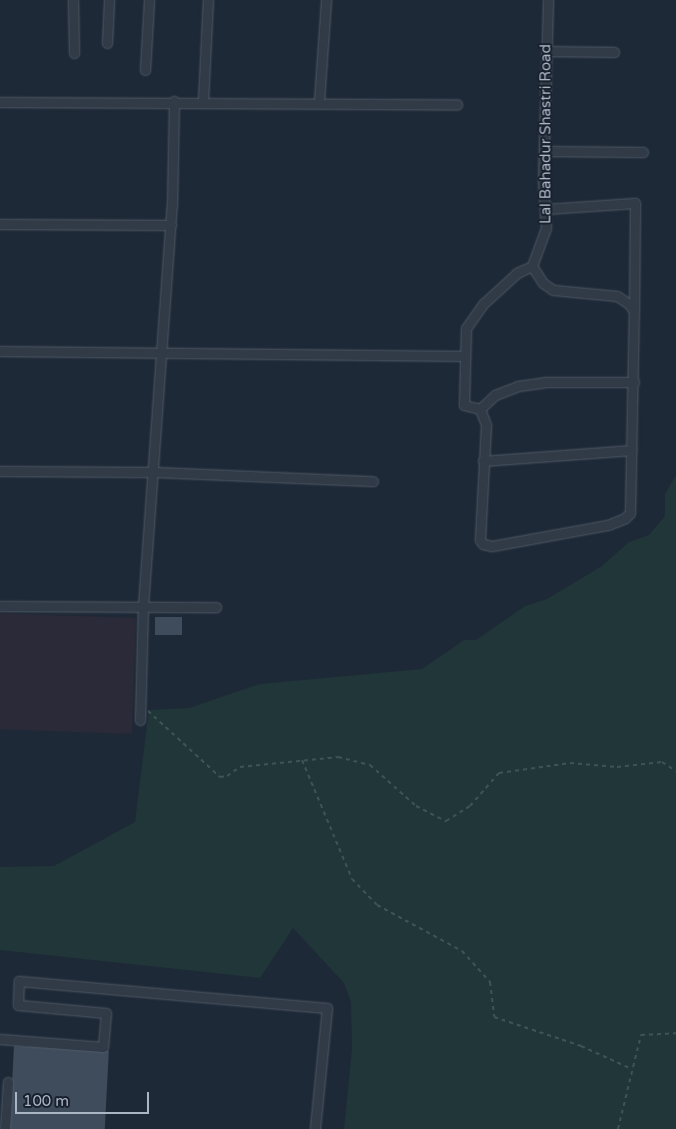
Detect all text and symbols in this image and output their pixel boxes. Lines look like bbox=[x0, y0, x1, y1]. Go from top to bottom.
street label: Lal Bahadur Shastri Road bbox=[537, 44, 555, 224]
scale bar bbox=[18, 1082, 151, 1114]
text: 100 m bbox=[23, 1092, 69, 1110]

